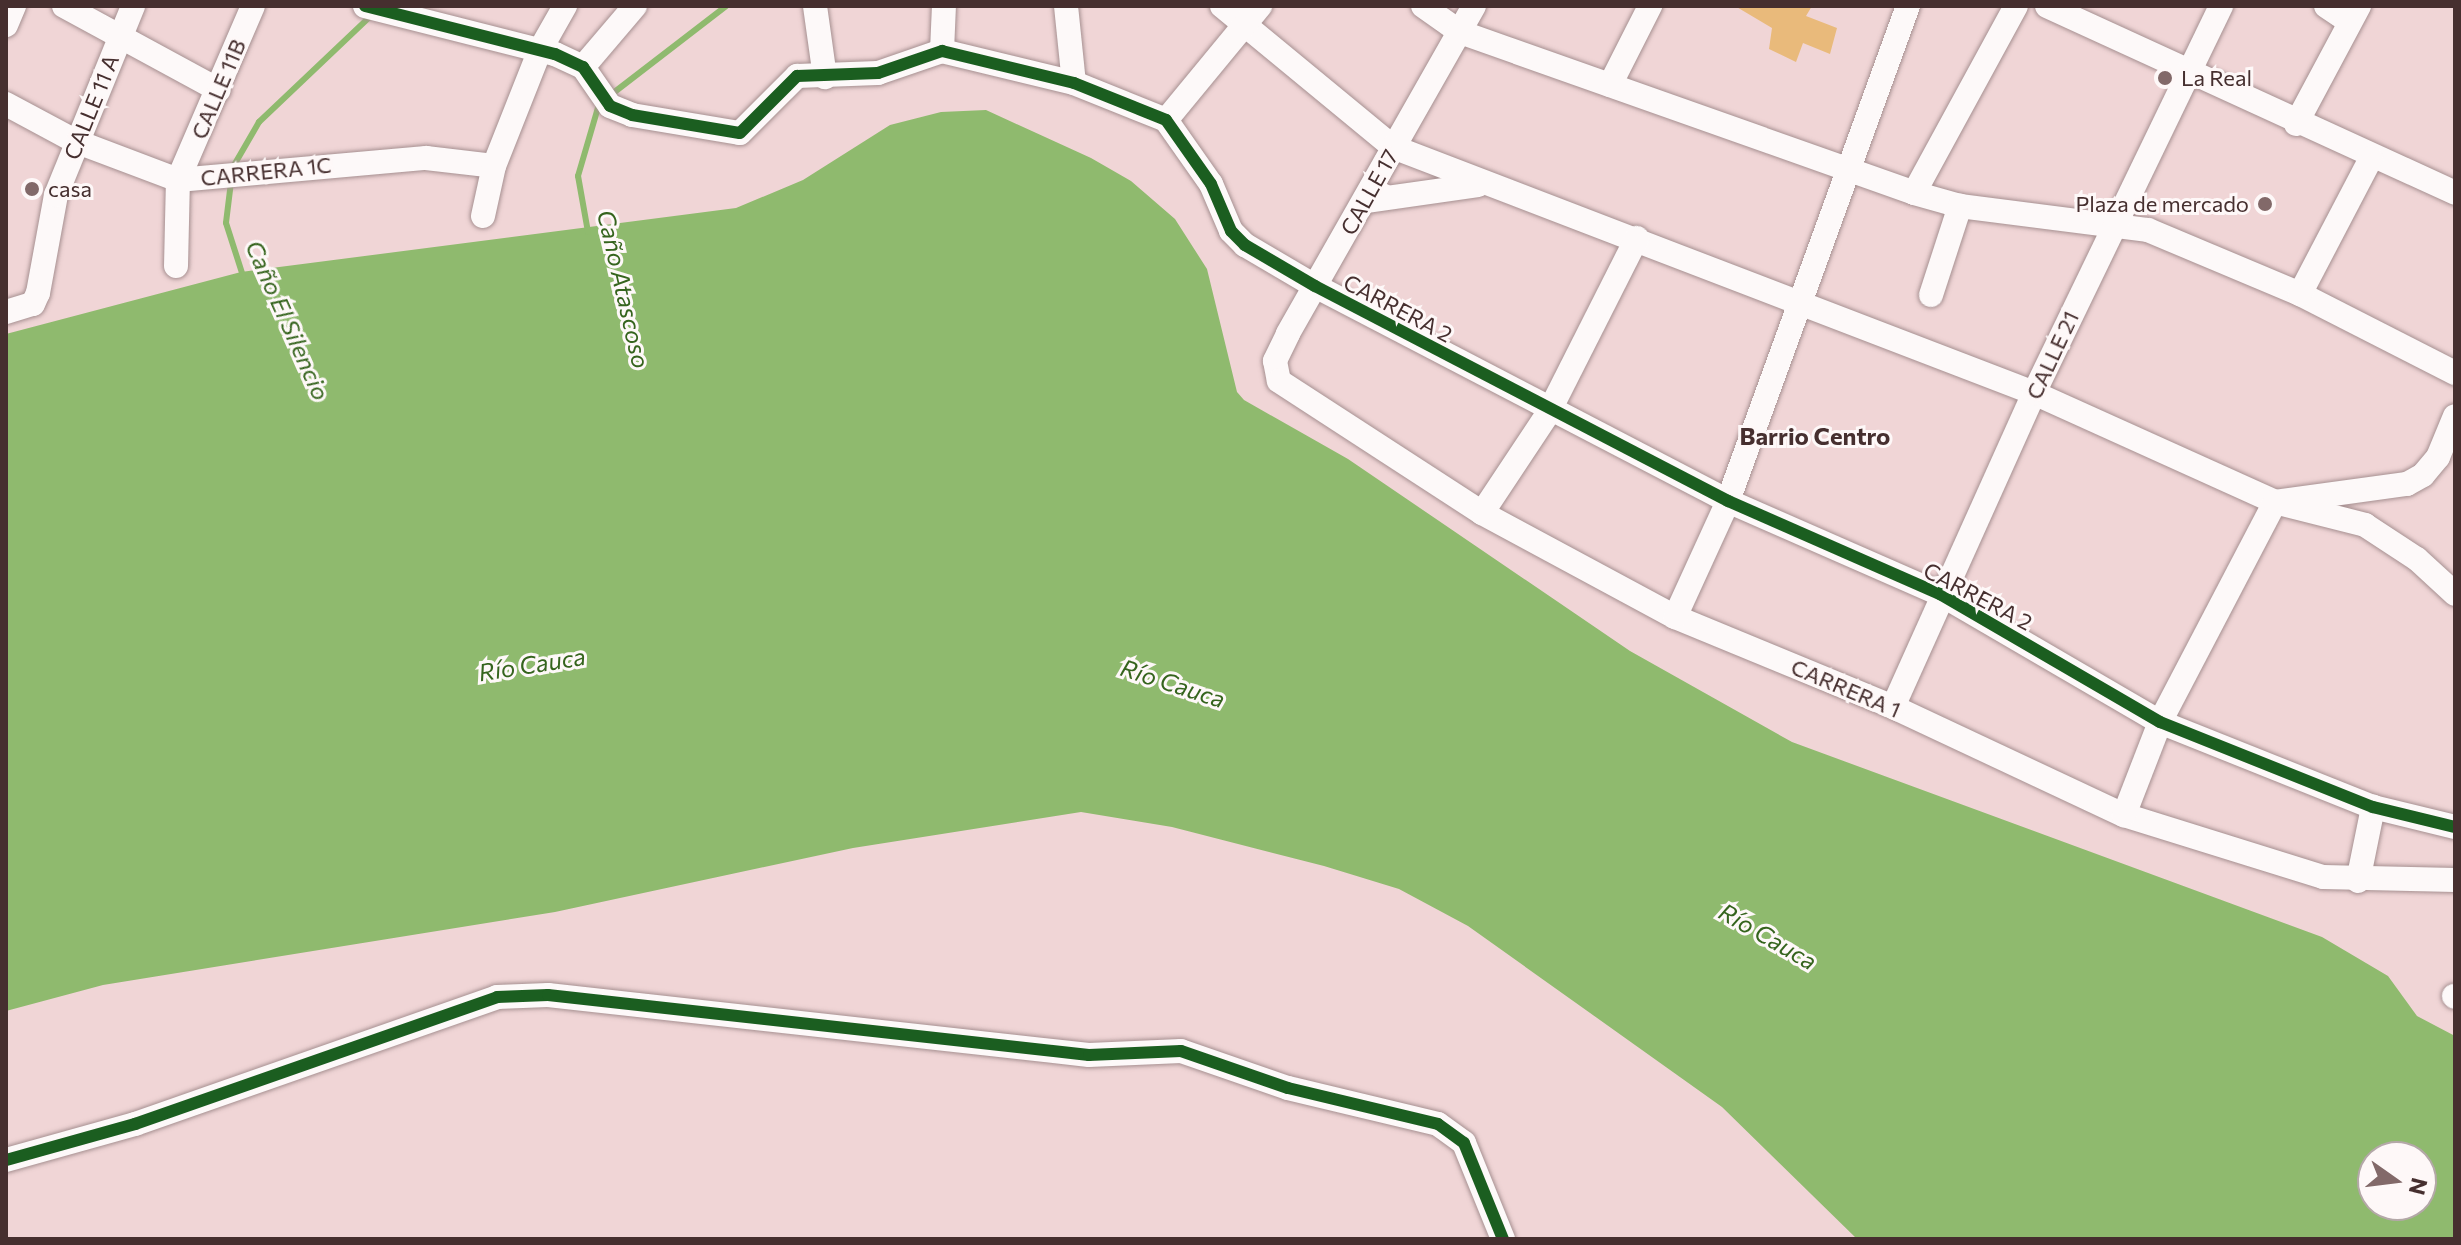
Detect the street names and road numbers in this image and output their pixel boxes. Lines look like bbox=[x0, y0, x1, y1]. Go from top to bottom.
street label: CALLE 11B bbox=[185, 35, 251, 143]
street label: CALLE 11 A bbox=[58, 51, 124, 163]
street label: CALLE 17 bbox=[1335, 145, 1403, 239]
street label: CARRERA 1C bbox=[199, 151, 333, 191]
street label: CARRERA 2 bbox=[1339, 268, 1457, 348]
street label: CALLE 21 bbox=[2020, 307, 2084, 403]
street label: CARRERA 2 bbox=[1919, 556, 2037, 636]
street label: CARRERA 1 bbox=[1787, 653, 1905, 723]

